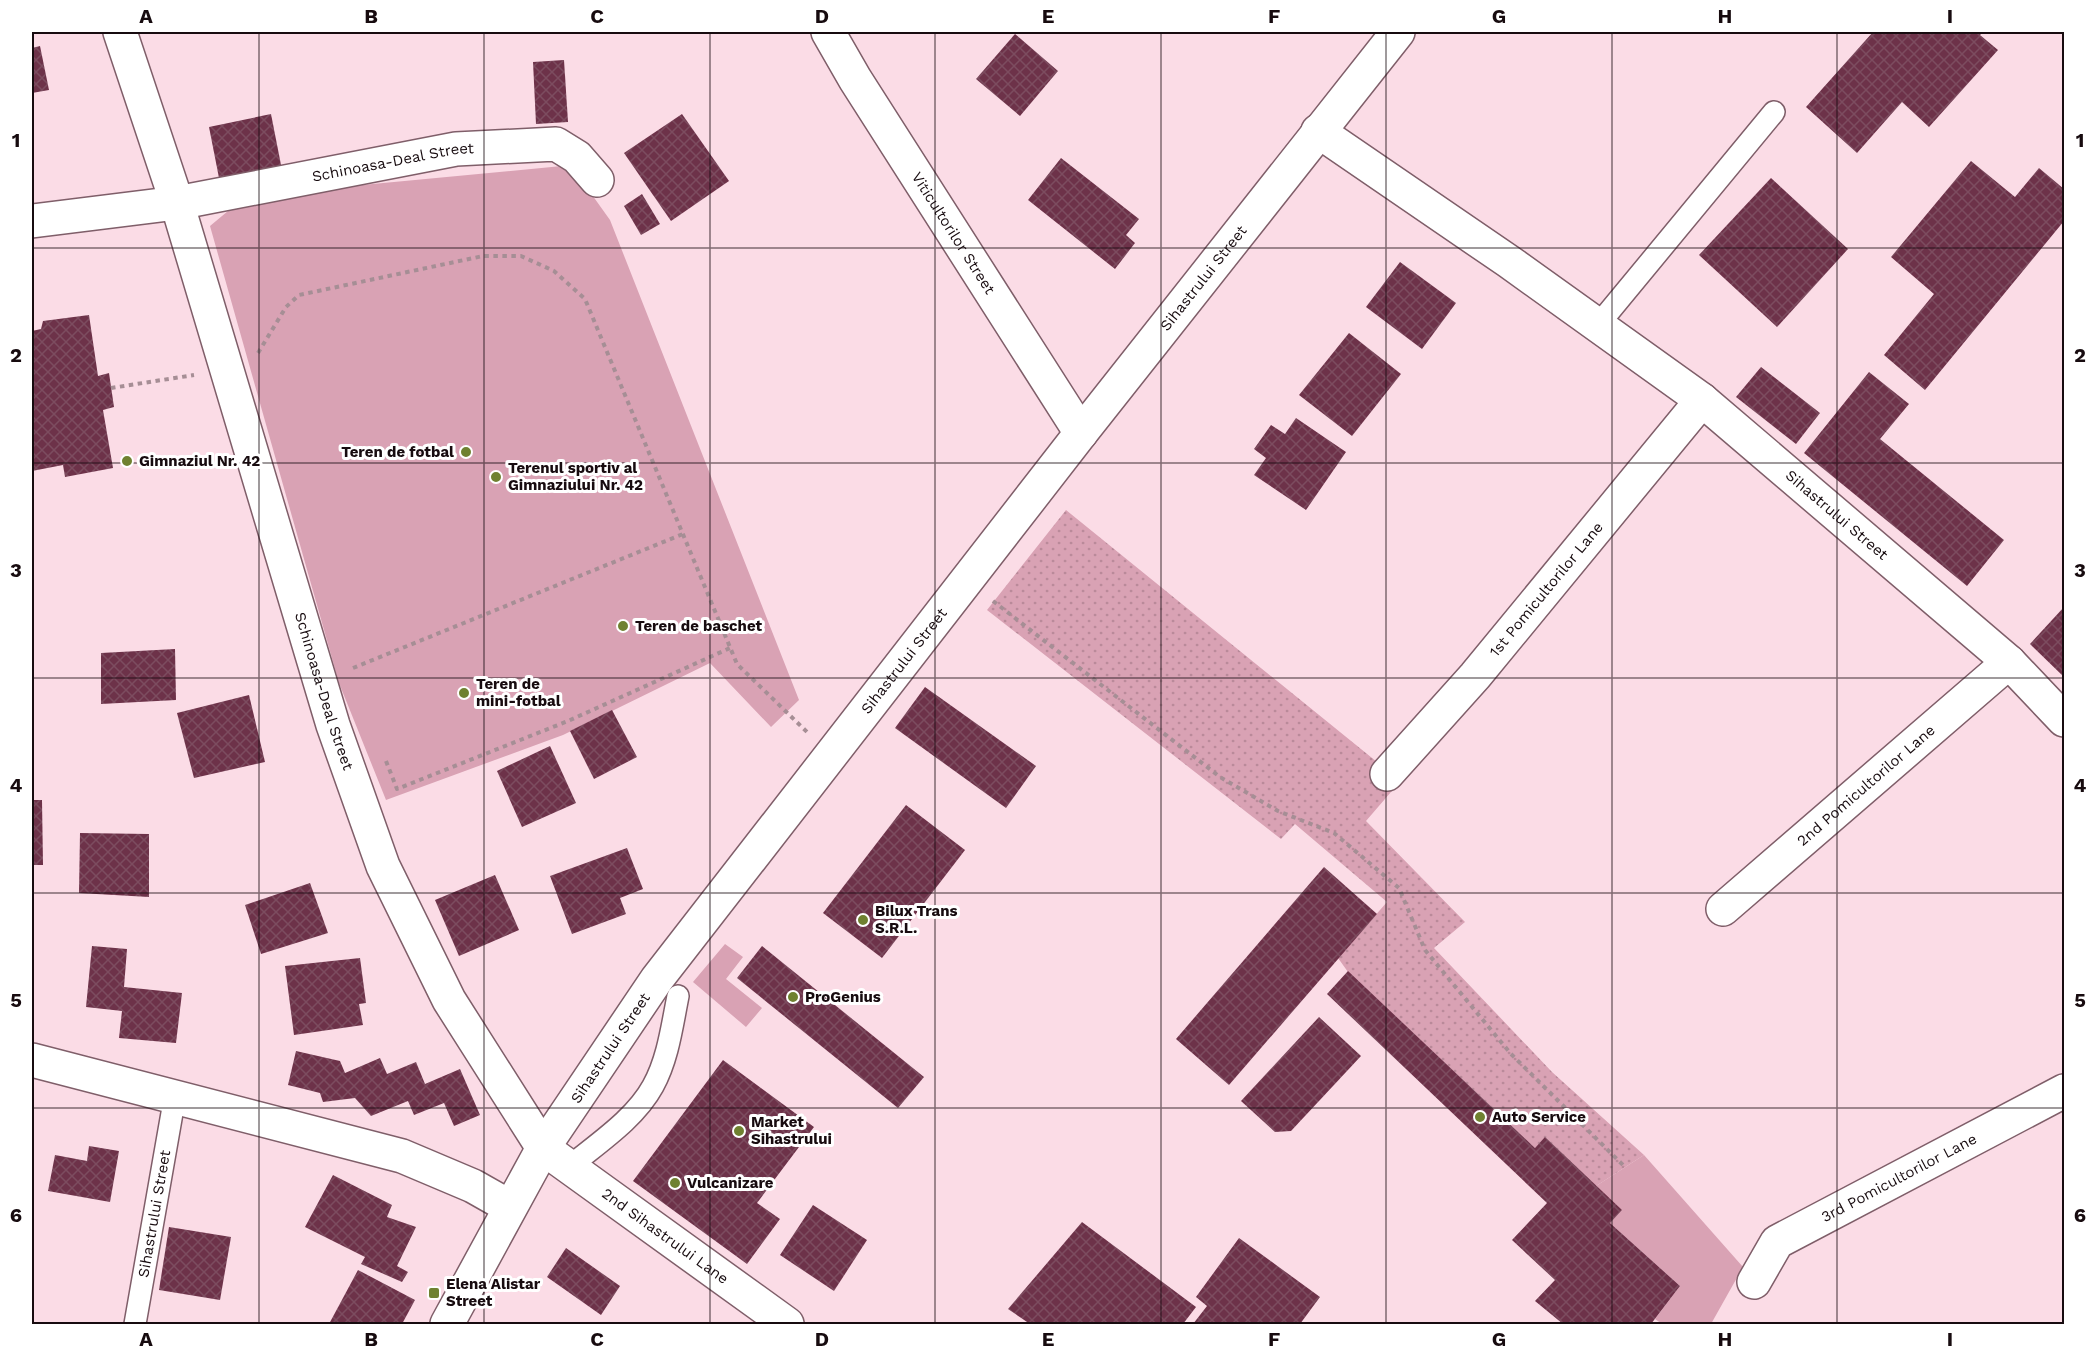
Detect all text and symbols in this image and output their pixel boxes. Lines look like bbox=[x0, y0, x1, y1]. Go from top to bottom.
text: A bbox=[139, 4, 153, 28]
text: B bbox=[364, 4, 378, 28]
text: C bbox=[590, 4, 604, 28]
text: D bbox=[815, 4, 829, 28]
text: E bbox=[1042, 4, 1054, 28]
text: F bbox=[1268, 4, 1280, 28]
text: G bbox=[1492, 4, 1506, 28]
text: H bbox=[1718, 4, 1732, 28]
text: I bbox=[1947, 4, 1953, 28]
text: 1 bbox=[12, 128, 20, 152]
text: 1 bbox=[2076, 128, 2084, 152]
street label: Schinoasa-Deal Street bbox=[310, 139, 475, 186]
street label: Viticultorilor Street bbox=[908, 169, 999, 298]
street label: Sihastrului Street bbox=[1156, 221, 1251, 334]
text: 2 bbox=[10, 343, 22, 367]
text: 2 bbox=[2074, 343, 2086, 367]
place label: Teren de fotbal bbox=[341, 443, 454, 461]
marker: Teren de fotbal bbox=[459, 445, 473, 459]
place label: Gimnaziul Nr. 42 bbox=[139, 452, 260, 470]
marker: Gimnaziul Nr. 42 bbox=[120, 454, 134, 468]
place label: Terenul sportiv al Gimnaziului Nr. 42 bbox=[508, 459, 643, 494]
street label: Sihastrului Street bbox=[1782, 466, 1892, 564]
marker: Terenul sportiv al Gimnaziului Nr. 42 bbox=[489, 470, 503, 484]
street label: 1st Pomicultorilor Lane bbox=[1486, 518, 1607, 660]
text: 3 bbox=[10, 558, 22, 582]
text: 3 bbox=[2074, 558, 2086, 582]
street label: Sihastrului Street bbox=[857, 604, 951, 717]
street label: Schinoasa-Deal Street bbox=[291, 610, 357, 773]
place label: Teren de baschet bbox=[635, 617, 762, 635]
marker: Teren de baschet bbox=[616, 619, 630, 633]
place label: Teren de mini-fotbal bbox=[476, 675, 561, 710]
marker: Teren de mini-fotbal bbox=[457, 686, 471, 700]
street label: 2nd Pomicultorilor Lane bbox=[1793, 721, 1939, 850]
text: 4 bbox=[10, 773, 23, 797]
text: 4 bbox=[2074, 773, 2087, 797]
place label: Bilux Trans S.R.L. bbox=[875, 902, 958, 937]
marker: Bilux Trans S.R.L. bbox=[856, 913, 870, 927]
text: 5 bbox=[10, 988, 22, 1012]
place label: ProGenius bbox=[805, 988, 881, 1006]
text: 5 bbox=[2074, 988, 2086, 1012]
street label: Sihastrului Street bbox=[567, 989, 654, 1107]
marker: ProGenius bbox=[786, 990, 800, 1004]
place label: Auto Service bbox=[1492, 1108, 1586, 1126]
marker: Auto Service bbox=[1473, 1110, 1487, 1124]
place label: Market Sihastrului bbox=[751, 1113, 832, 1148]
marker: Market Sihastrului bbox=[732, 1124, 746, 1138]
street label: 3rd Pomicultorilor Lane bbox=[1818, 1130, 1980, 1226]
street label: Sihastrului Street bbox=[134, 1148, 174, 1279]
place label: Vulcanizare bbox=[687, 1174, 774, 1192]
marker: Vulcanizare bbox=[668, 1176, 682, 1190]
street label: 2nd Sihastrului Lane bbox=[598, 1184, 732, 1288]
text: 6 bbox=[10, 1203, 22, 1227]
text: 6 bbox=[2074, 1203, 2086, 1227]
place label: Elena Alistar Street bbox=[446, 1275, 541, 1310]
marker: Elena Alistar Street bbox=[427, 1286, 441, 1300]
text: A bbox=[139, 1327, 153, 1351]
text: B bbox=[364, 1327, 378, 1351]
text: C bbox=[590, 1327, 604, 1351]
text: D bbox=[815, 1327, 829, 1351]
text: E bbox=[1042, 1327, 1054, 1351]
text: F bbox=[1268, 1327, 1280, 1351]
text: G bbox=[1492, 1327, 1506, 1351]
text: H bbox=[1718, 1327, 1732, 1351]
text: I bbox=[1947, 1327, 1953, 1351]

